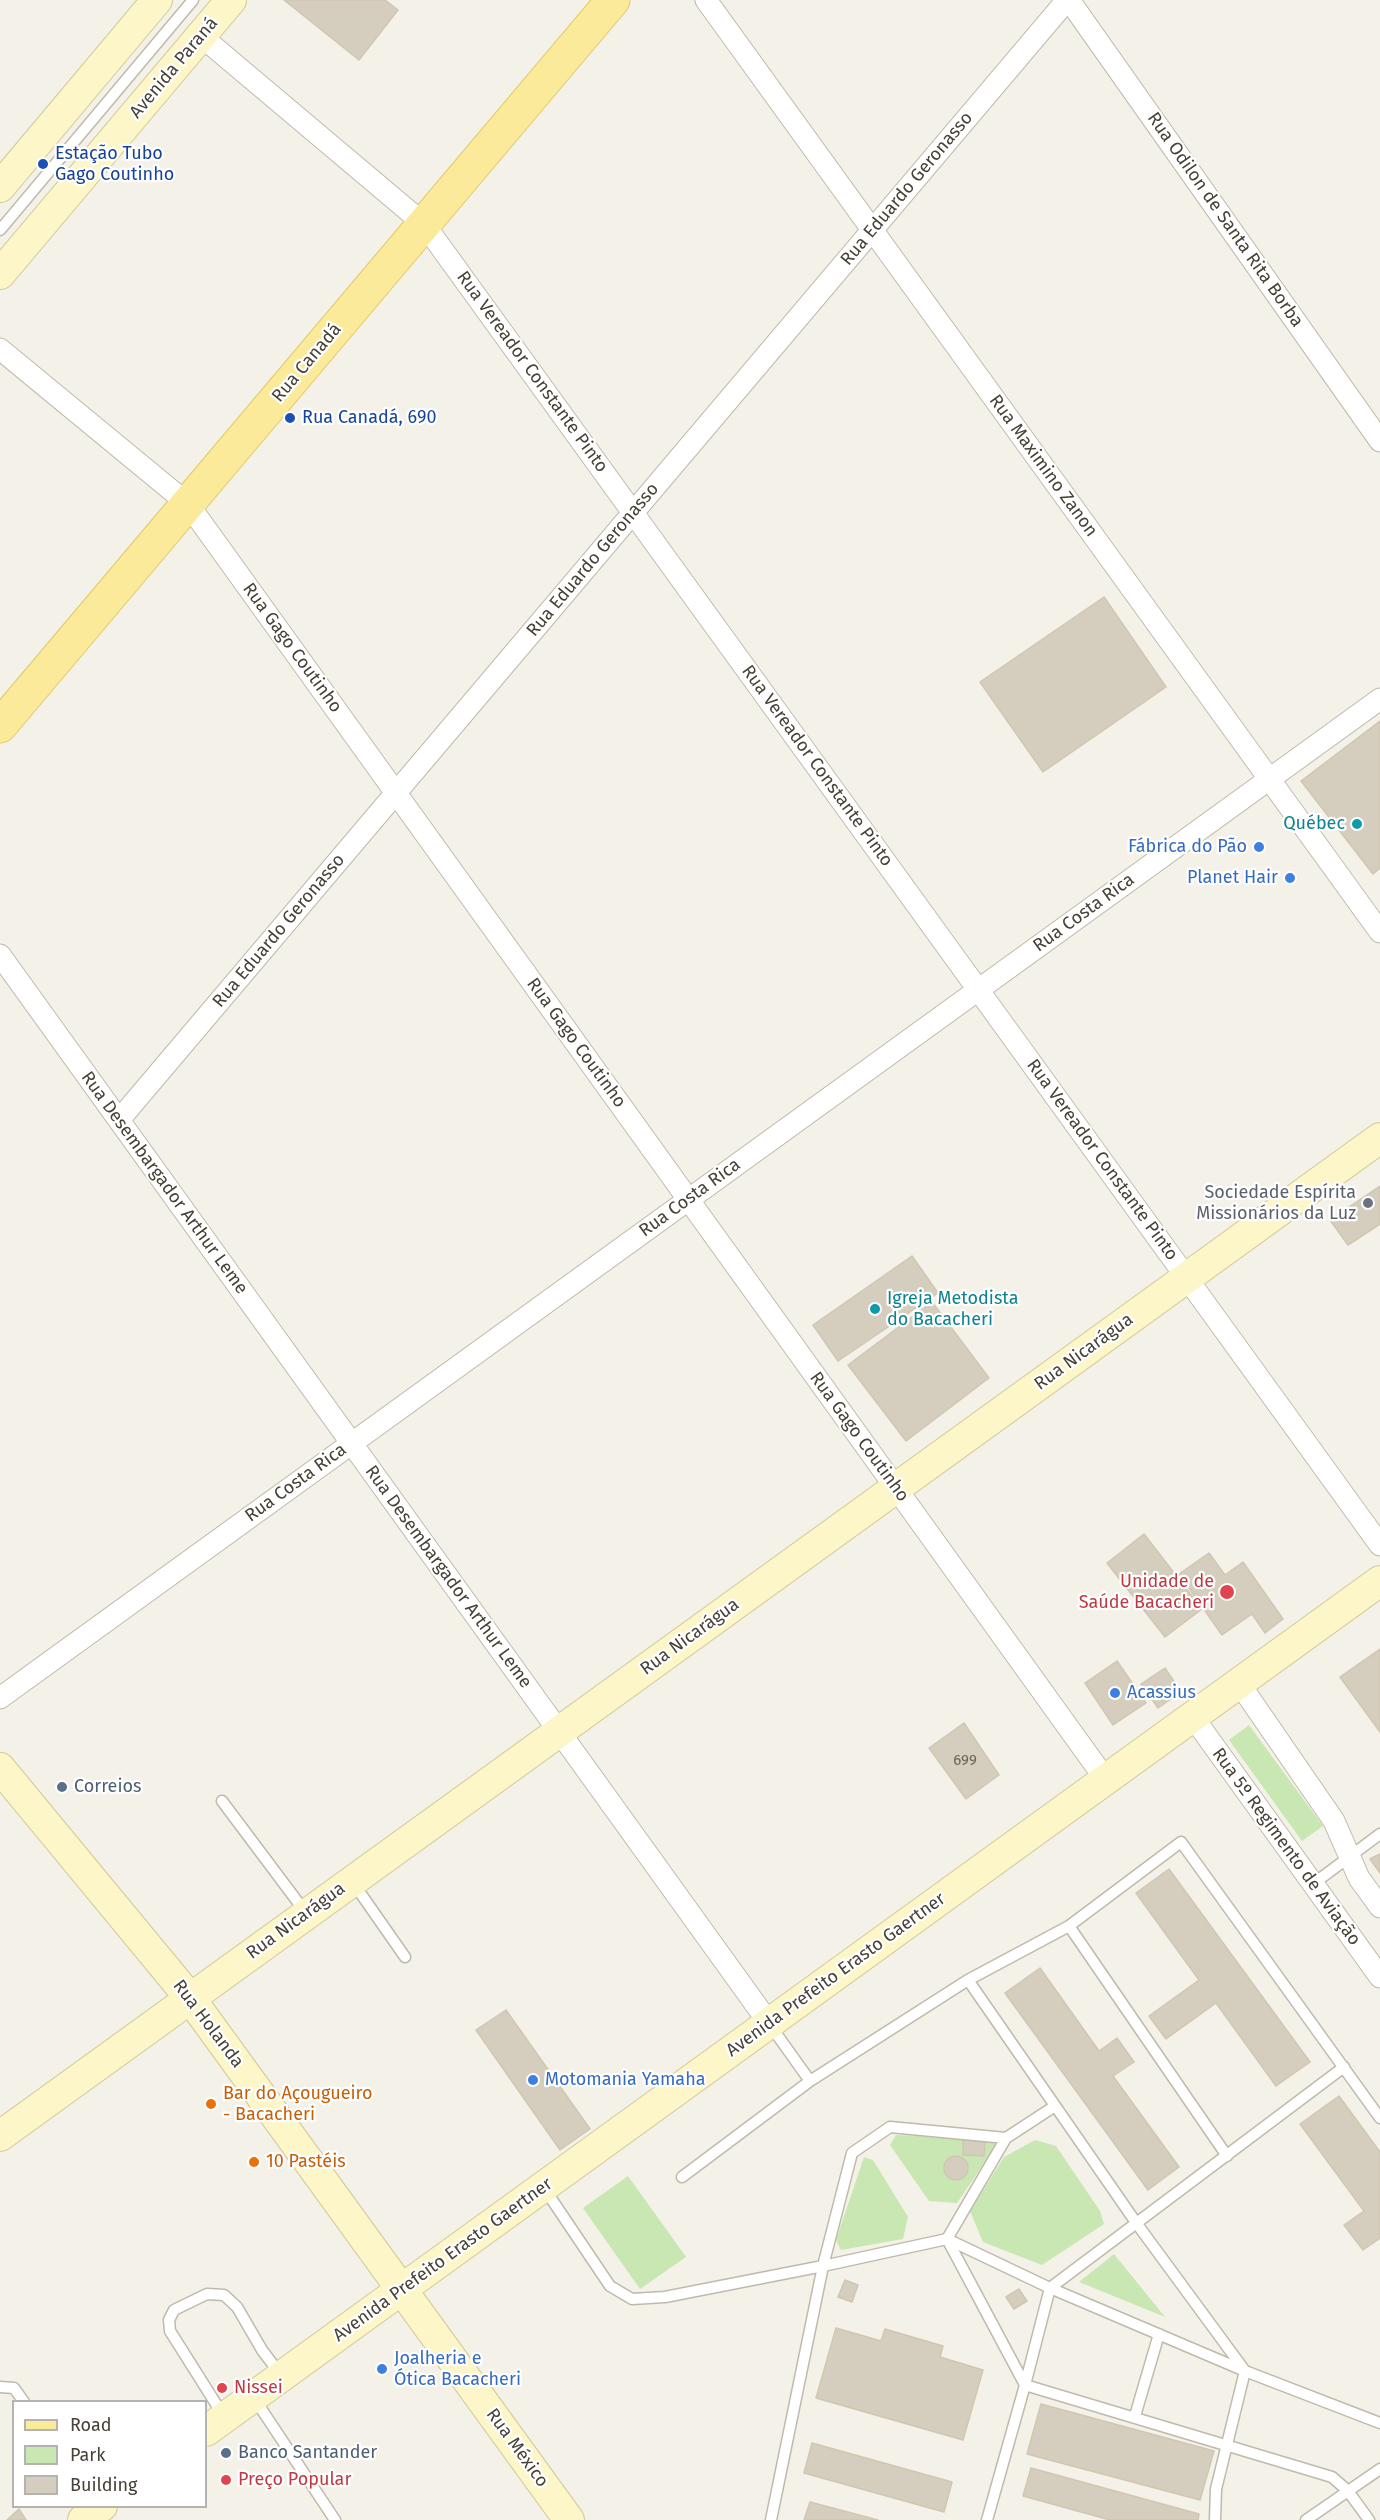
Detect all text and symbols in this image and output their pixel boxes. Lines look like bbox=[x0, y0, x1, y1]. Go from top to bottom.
street label: Avenida Paraná bbox=[125, 13, 223, 123]
street label: Rua Eduardo Geronasso bbox=[836, 108, 978, 270]
street label: Rua Odilon de Santa Rita Borba bbox=[1142, 108, 1308, 332]
place label: Estação Tubo Gago Coutinho bbox=[55, 143, 174, 186]
marker: Estação Tubo Gago Coutinho bbox=[36, 157, 50, 171]
street label: Rua Vereador Constante Pinto bbox=[452, 267, 612, 477]
street label: Rua Canadá bbox=[268, 319, 346, 407]
street label: Rua Maximino Zanon bbox=[984, 391, 1102, 541]
place label: Rua Canadá, 690 bbox=[302, 407, 436, 429]
marker: Rua Canadá, 690 bbox=[283, 411, 297, 425]
street label: Rua Eduardo Geronasso bbox=[522, 479, 664, 641]
street label: Rua Gago Coutinho bbox=[238, 579, 346, 717]
street label: Rua Vereador Constante Pinto bbox=[737, 661, 897, 871]
place label: Québec bbox=[1283, 813, 1345, 835]
marker: Québec bbox=[1350, 817, 1364, 831]
place label: Fábrica do Pão bbox=[1128, 836, 1247, 858]
marker: Fábrica do Pão bbox=[1252, 840, 1266, 854]
street label: Rua Eduardo Geronasso bbox=[208, 850, 350, 1012]
place label: Planet Hair bbox=[1187, 867, 1278, 889]
street label: Rua Costa Rica bbox=[1029, 869, 1139, 957]
marker: Planet Hair bbox=[1283, 871, 1297, 885]
street label: Rua Gago Coutinho bbox=[522, 974, 630, 1112]
street label: Rua Vereador Constante Pinto bbox=[1022, 1055, 1182, 1265]
street label: Rua Desembargador Arthur Leme bbox=[76, 1068, 252, 1298]
street label: Rua Costa Rica bbox=[635, 1154, 745, 1242]
place label: Sociedade Espírita Missionários da Luz bbox=[1196, 1182, 1356, 1224]
marker: Sociedade Espírita Missionários da Luz bbox=[1361, 1196, 1375, 1210]
place label: Igreja Metodista do Bacacheri bbox=[887, 1288, 1018, 1330]
marker: Igreja Metodista do Bacacheri bbox=[868, 1302, 882, 1316]
street label: Rua Nicarágua bbox=[1030, 1309, 1138, 1395]
street label: Rua Gago Coutinho bbox=[805, 1368, 913, 1506]
street label: Rua Costa Rica bbox=[241, 1439, 351, 1527]
street label: Rua Desembargador Arthur Leme bbox=[360, 1462, 536, 1692]
place label: Unidade de Saúde Bacacheri bbox=[1079, 1571, 1214, 1614]
marker: Unidade de Saúde Bacacheri bbox=[1218, 1583, 1236, 1601]
street label: Rua Nicarágua bbox=[636, 1594, 744, 1680]
place label: Acassius bbox=[1127, 1682, 1196, 1704]
marker: Acassius bbox=[1108, 1686, 1122, 1700]
street label: Rua 5º Regimento de Aviação bbox=[1207, 1744, 1365, 1950]
house number: 699 bbox=[953, 1752, 977, 1770]
place label: Correios bbox=[74, 1776, 141, 1798]
marker: Correios bbox=[55, 1780, 69, 1794]
street label: Rua Nicarágua bbox=[242, 1878, 350, 1964]
street label: Avenida Prefeito Erasto Gaertner bbox=[722, 1888, 950, 2062]
street label: Rua Holanda bbox=[168, 1976, 248, 2072]
place label: Motomania Yamaha bbox=[545, 2069, 705, 2091]
marker: Motomania Yamaha bbox=[526, 2073, 540, 2087]
place label: Bar do Açougueiro - Bacacheri bbox=[223, 2083, 373, 2126]
marker: Bar do Açougueiro - Bacacheri bbox=[204, 2097, 218, 2111]
place label: 10 Pastéis bbox=[266, 2151, 346, 2173]
marker: 10 Pastéis bbox=[247, 2155, 261, 2169]
street label: Avenida Prefeito Erasto Gaertner bbox=[329, 2173, 557, 2347]
place label: Joalheria e Ótica Bacacheri bbox=[394, 2348, 521, 2390]
marker: Joalheria e Ótica Bacacheri bbox=[375, 2362, 389, 2376]
place label: Nissei bbox=[234, 2377, 283, 2399]
marker: Nissei bbox=[215, 2381, 229, 2395]
legend bbox=[12, 2400, 207, 2508]
street label: Rua México bbox=[481, 2404, 553, 2492]
text: Road bbox=[70, 2414, 112, 2436]
place label: Banco Santander bbox=[238, 2442, 377, 2464]
text: Park bbox=[70, 2444, 105, 2466]
marker: Banco Santander bbox=[219, 2446, 233, 2460]
place label: Preço Popular bbox=[238, 2469, 351, 2491]
marker: Preço Popular bbox=[219, 2473, 233, 2487]
text: Building bbox=[70, 2474, 137, 2496]

